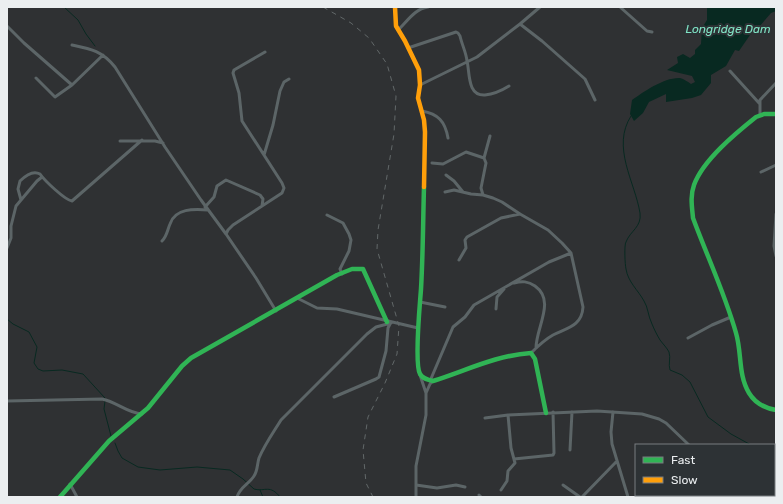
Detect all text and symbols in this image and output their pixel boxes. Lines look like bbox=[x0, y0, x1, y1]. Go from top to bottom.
water label: Longridge Dam bbox=[685, 22, 771, 36]
legend bbox=[635, 444, 775, 496]
text: Fast bbox=[671, 453, 695, 467]
text: Slow bbox=[671, 473, 698, 487]

